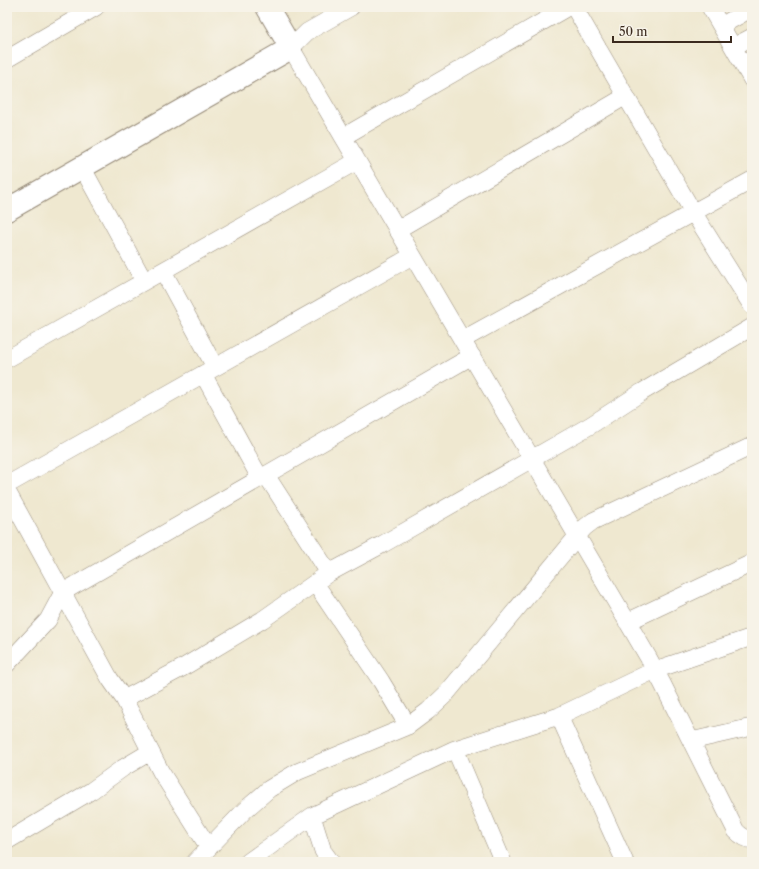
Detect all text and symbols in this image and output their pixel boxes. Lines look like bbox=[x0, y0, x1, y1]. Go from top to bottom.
scale bar bbox=[613, 18, 731, 44]
text: 50 m bbox=[619, 24, 648, 39]

